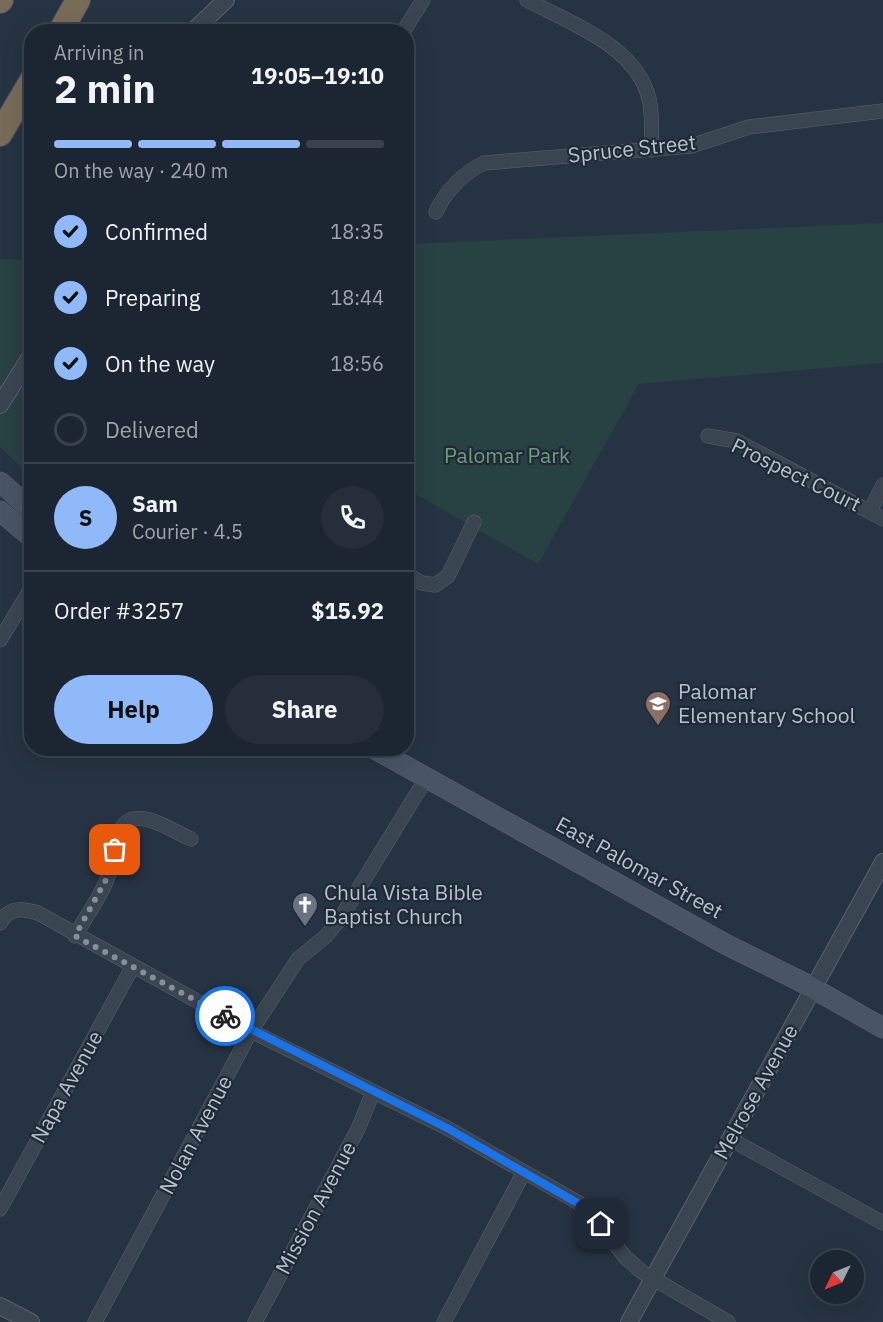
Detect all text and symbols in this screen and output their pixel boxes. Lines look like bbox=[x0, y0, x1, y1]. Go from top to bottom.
text: Arriving in bbox=[54, 39, 144, 66]
text: 19:05–19:10 bbox=[251, 61, 384, 90]
text: 2 min bbox=[54, 63, 156, 114]
street label: Spruce Street bbox=[567, 127, 697, 169]
text: On the way · 240 m bbox=[54, 157, 228, 184]
icon: check bbox=[54, 215, 87, 248]
text: Confirmed bbox=[105, 217, 208, 246]
text: 18:35 bbox=[330, 218, 384, 245]
icon: check bbox=[54, 281, 87, 314]
text: Preparing bbox=[105, 283, 200, 312]
text: 18:44 bbox=[330, 284, 384, 311]
icon: check bbox=[54, 347, 87, 380]
text: On the way bbox=[105, 349, 215, 378]
text: 18:56 bbox=[330, 350, 384, 377]
text: Delivered bbox=[105, 415, 199, 444]
street label: Prospect Court bbox=[727, 431, 866, 518]
park label: Palomar Park bbox=[444, 441, 570, 469]
button: phone bbox=[321, 486, 384, 549]
text: Sam bbox=[132, 489, 178, 518]
text: S bbox=[79, 503, 92, 532]
text: Courier · 4.5 bbox=[132, 518, 243, 545]
text: Order #3257 bbox=[54, 596, 184, 625]
text: $15.92 bbox=[311, 596, 384, 625]
button: Help bbox=[54, 675, 213, 744]
button: Share bbox=[225, 675, 384, 744]
place label: Palomar Elementary School bbox=[678, 677, 855, 729]
school or university icon: Palomar Elementary School bbox=[643, 689, 673, 727]
street label: East Palomar Street bbox=[551, 810, 728, 925]
pin bbox=[89, 824, 140, 875]
icon: bag bbox=[98, 833, 131, 866]
place label: Chula Vista Bible Baptist Church bbox=[324, 878, 483, 930]
church icon: Chula Vista Bible Baptist Church bbox=[290, 890, 320, 928]
courier bbox=[195, 986, 255, 1046]
icon: bike bbox=[209, 1000, 242, 1033]
street label: Melrose Avenue bbox=[706, 1019, 804, 1164]
street label: Napa Avenue bbox=[24, 1025, 109, 1148]
street label: Nolan Avenue bbox=[152, 1070, 238, 1199]
street label: Mission Avenue bbox=[268, 1136, 362, 1279]
pin bbox=[575, 1198, 626, 1249]
icon: home bbox=[584, 1207, 617, 1240]
north arrow bbox=[810, 1250, 864, 1304]
map controls bbox=[810, 1250, 864, 1304]

